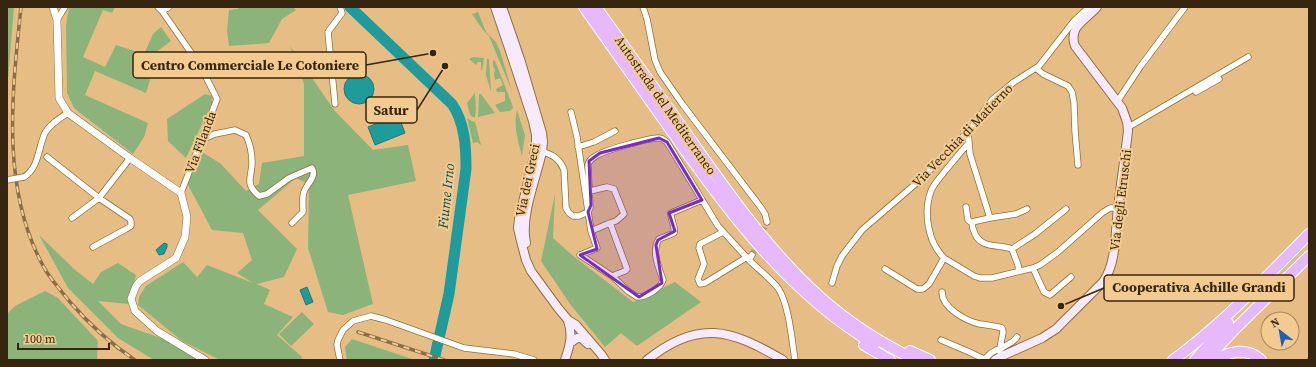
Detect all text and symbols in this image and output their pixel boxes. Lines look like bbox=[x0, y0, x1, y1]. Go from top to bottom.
street label: Autostrada del Mediterraneo bbox=[611, 32, 720, 178]
callout: Centro Commerciale Le Cotoniere bbox=[133, 52, 366, 78]
text: Centro Commerciale Le Cotoniere bbox=[141, 55, 359, 75]
street label: Via Vecchia di Matierno bbox=[909, 80, 1016, 191]
callout: Satur bbox=[366, 97, 417, 123]
text: Satur bbox=[374, 100, 409, 120]
street label: Via Filanda bbox=[181, 108, 220, 176]
street label: Via dei Greci bbox=[511, 142, 544, 218]
street label: Via degli Etruschi bbox=[1106, 148, 1135, 252]
water label: Fiume Irno bbox=[433, 162, 459, 231]
callout: Cooperativa Achille Grandi bbox=[1104, 275, 1294, 301]
text: Cooperativa Achille Grandi bbox=[1112, 277, 1286, 297]
north arrow bbox=[1260, 311, 1300, 351]
text: N bbox=[1268, 314, 1282, 331]
scale bar bbox=[18, 325, 109, 351]
text: 100 m bbox=[24, 331, 56, 347]

